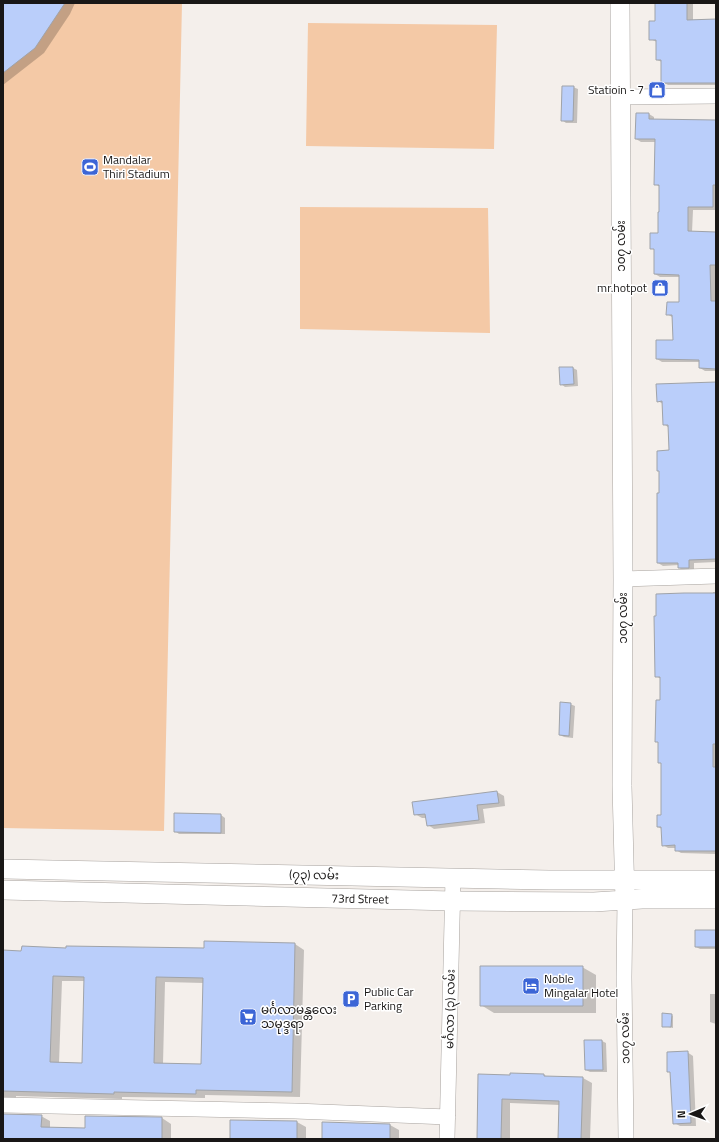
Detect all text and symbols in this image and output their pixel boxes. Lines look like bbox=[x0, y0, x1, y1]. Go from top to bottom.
place label: Statioin - 7 bbox=[588, 80, 644, 99]
shop icon: Statioin - 7 bbox=[647, 80, 667, 100]
place label: Mandalar Thiri Stadium bbox=[103, 150, 170, 183]
sports icon: Mandalar Thiri Stadium bbox=[80, 157, 100, 177]
street label: ၁၀၇ လမ်း bbox=[611, 220, 631, 272]
place label: mr.hotpot bbox=[597, 278, 648, 297]
shop icon: mr.hotpot bbox=[650, 278, 670, 298]
street label: ၁၀၇ လမ်း bbox=[613, 592, 633, 644]
street label: (၇၃) လမ်း bbox=[289, 865, 339, 885]
street label: 73rd Street bbox=[331, 889, 390, 909]
street label: မင်္ဂလာ (၃) လမ်း bbox=[439, 969, 461, 1049]
place label: Noble Mingalar Hotel bbox=[544, 969, 618, 1002]
hotel icon: Noble Mingalar Hotel bbox=[521, 976, 541, 996]
place label: Public Car Parking bbox=[364, 982, 414, 1015]
parking icon: Public Car Parking bbox=[341, 989, 361, 1009]
place label: မင်္ဂလာမန္တလေး သမုဒ္ဒရာ bbox=[261, 1000, 337, 1034]
supermarket icon: မင်္ဂလာမန္တလေး သမုဒ္ဒရာ bbox=[238, 1007, 258, 1027]
street label: ၁၀၇ လမ်း bbox=[615, 1012, 635, 1064]
north arrow bbox=[671, 1094, 711, 1134]
text: N bbox=[673, 1110, 689, 1118]

